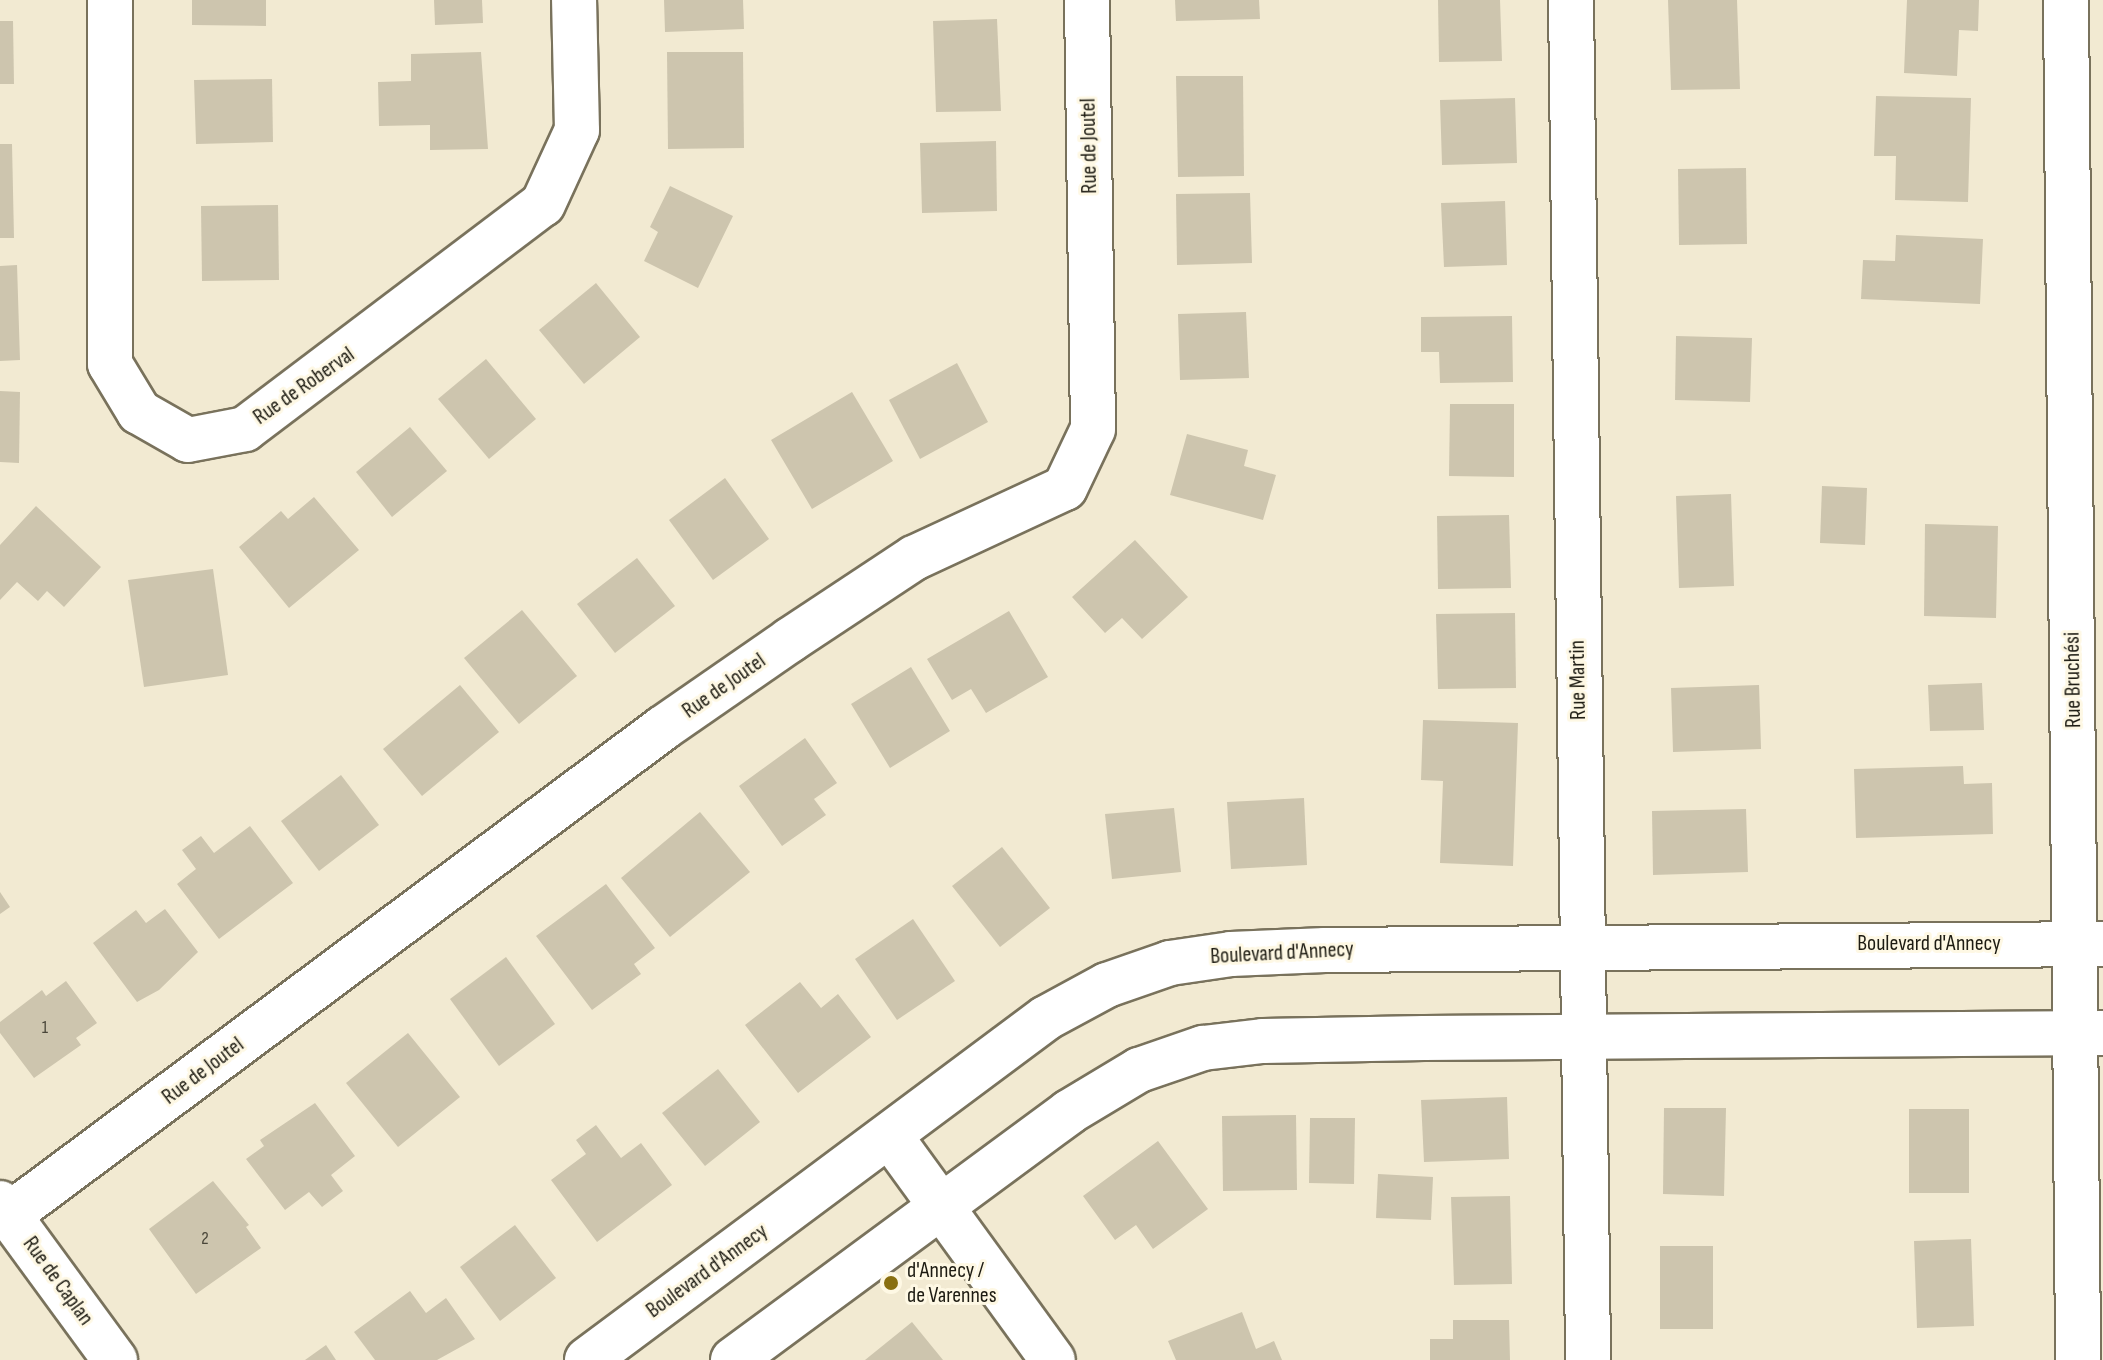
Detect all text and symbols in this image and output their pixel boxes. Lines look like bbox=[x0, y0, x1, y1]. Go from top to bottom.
street label: Rue de Joutel bbox=[1075, 98, 1103, 194]
street label: Rue de Roberval bbox=[248, 342, 360, 430]
street label: Rue Bruchési bbox=[2059, 632, 2087, 728]
street label: Rue Martin bbox=[1564, 640, 1592, 720]
street label: Rue de Joutel bbox=[677, 648, 771, 724]
street label: Boulevard d'Annecy bbox=[1857, 931, 2001, 957]
street label: Boulevard d'Annecy bbox=[1210, 936, 1354, 970]
house number: 1 bbox=[42, 1017, 48, 1039]
street label: Rue de Joutel bbox=[157, 1032, 249, 1110]
street label: Boulevard d'Annecy bbox=[641, 1218, 773, 1324]
house number: 2 bbox=[201, 1228, 209, 1250]
street label: Rue de Caplan bbox=[17, 1232, 99, 1330]
place label: d'Annecy / de Varennes bbox=[907, 1257, 997, 1308]
marker: d'Annecy / de Varennes bbox=[882, 1274, 900, 1292]

